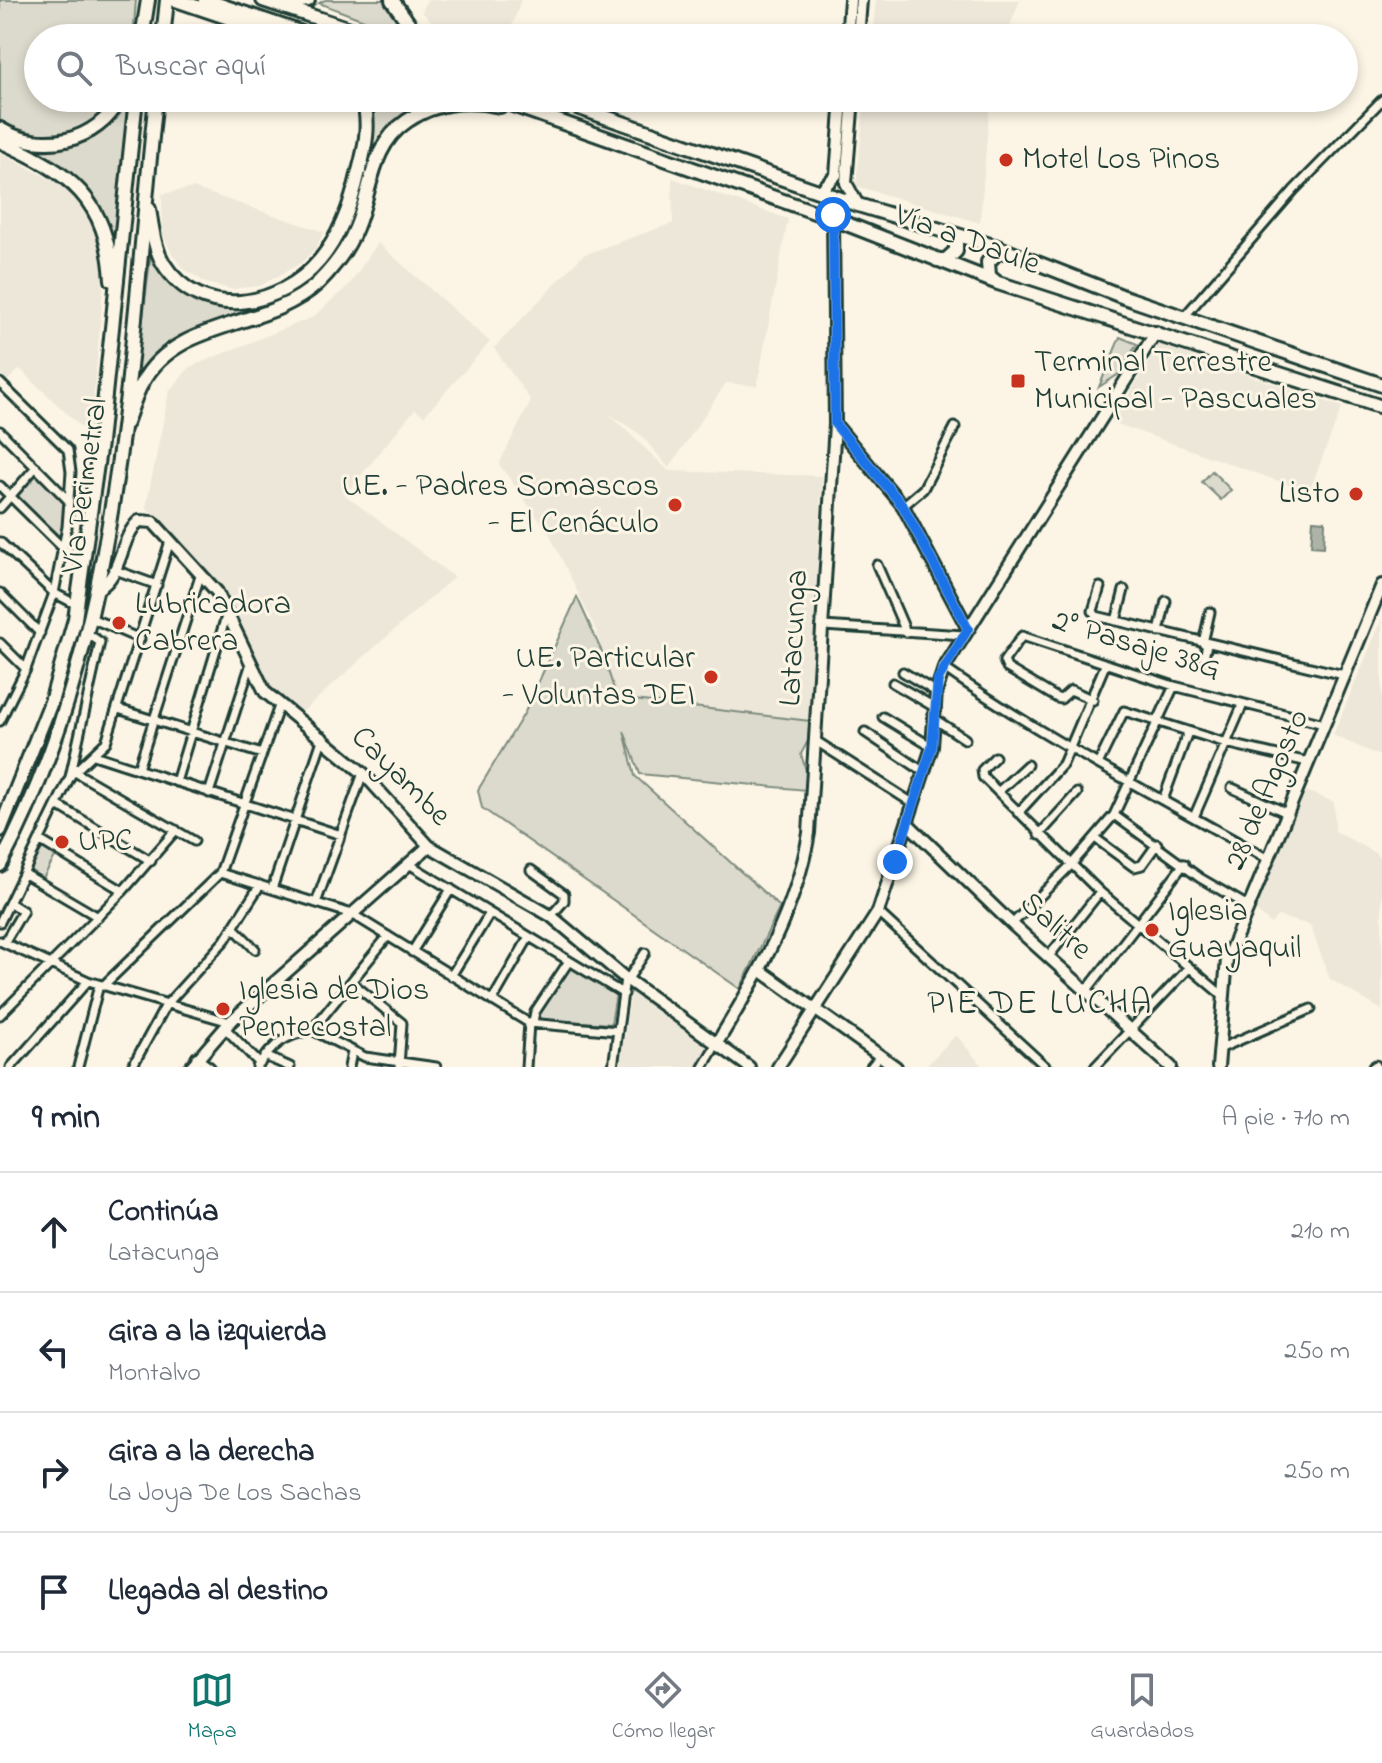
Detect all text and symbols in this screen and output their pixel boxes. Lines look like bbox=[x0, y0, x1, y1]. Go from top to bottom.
search box bbox=[24, 24, 1358, 112]
icon: search bbox=[52, 46, 96, 90]
text: Buscar aquí bbox=[116, 46, 266, 90]
place label: Motel Los Pinos bbox=[1022, 137, 1220, 184]
marker: Motel Los Pinos bbox=[997, 151, 1015, 169]
street label: Vía a Daule bbox=[887, 193, 1047, 289]
route start bbox=[815, 197, 851, 233]
place label: Terminal Terrestre Municipal - Pascuales bbox=[1034, 340, 1317, 424]
marker: Terminal Terrestre Municipal - Pascuales bbox=[1009, 372, 1027, 390]
street label: Vía Perimetral bbox=[50, 395, 122, 578]
place label: UE. - Padres Somascos - El Cenáculo bbox=[342, 464, 659, 548]
place label: Listo bbox=[1279, 471, 1340, 518]
marker: Listo bbox=[1347, 485, 1365, 503]
marker: UE. - Padres Somascos - El Cenáculo bbox=[666, 496, 684, 514]
street label: Latacunga bbox=[768, 568, 822, 708]
place label: Lubricadora Cabrera bbox=[135, 582, 291, 666]
street label: 2° Pasaje 38G bbox=[1046, 598, 1226, 694]
marker: Lubricadora Cabrera bbox=[110, 614, 128, 632]
place label: UE. Particular - Voluntas DEI bbox=[502, 636, 695, 720]
marker: UE. Particular - Voluntas DEI bbox=[702, 668, 720, 686]
street label: 28 de Agosto bbox=[1213, 702, 1323, 878]
street label: Cayambe bbox=[339, 716, 462, 839]
place label: UPC bbox=[78, 819, 132, 866]
marker: UPC bbox=[53, 833, 71, 851]
route end bbox=[877, 844, 913, 880]
street label: Salitre bbox=[1008, 881, 1102, 973]
place label: Iglesia Guayaquil bbox=[1168, 889, 1301, 973]
marker: Iglesia Guayaquil bbox=[1143, 921, 1161, 939]
place label: Iglesia de Dios Pentecostal bbox=[239, 968, 429, 1052]
district label: PIE DE LUCHA bbox=[927, 980, 1153, 1030]
marker: Iglesia de Dios Pentecostal bbox=[214, 1000, 232, 1018]
text: 9 min bbox=[32, 1094, 100, 1144]
text: A pie · 710 m bbox=[1222, 1100, 1350, 1138]
text: Continúa bbox=[108, 1191, 218, 1235]
icon: ahead bbox=[32, 1210, 76, 1254]
text: 210 m bbox=[1291, 1213, 1350, 1251]
text: Latacunga bbox=[108, 1235, 219, 1273]
text: Gira a la izquierda bbox=[108, 1311, 326, 1355]
icon: left bbox=[32, 1330, 76, 1374]
text: 250 m bbox=[1284, 1333, 1350, 1371]
text: Montalvo bbox=[108, 1355, 201, 1393]
text: Gira a la derecha bbox=[108, 1431, 314, 1475]
icon: right bbox=[32, 1450, 76, 1494]
text: 250 m bbox=[1284, 1453, 1350, 1491]
text: La Joya De Los Sachas bbox=[108, 1475, 361, 1513]
icon: arrive bbox=[32, 1570, 76, 1614]
text: Llegada al destino bbox=[108, 1570, 328, 1614]
tab: Mapa bbox=[188, 1668, 237, 1748]
tab: Cómo llegar bbox=[612, 1668, 715, 1748]
tab: Guardados bbox=[1090, 1668, 1194, 1748]

